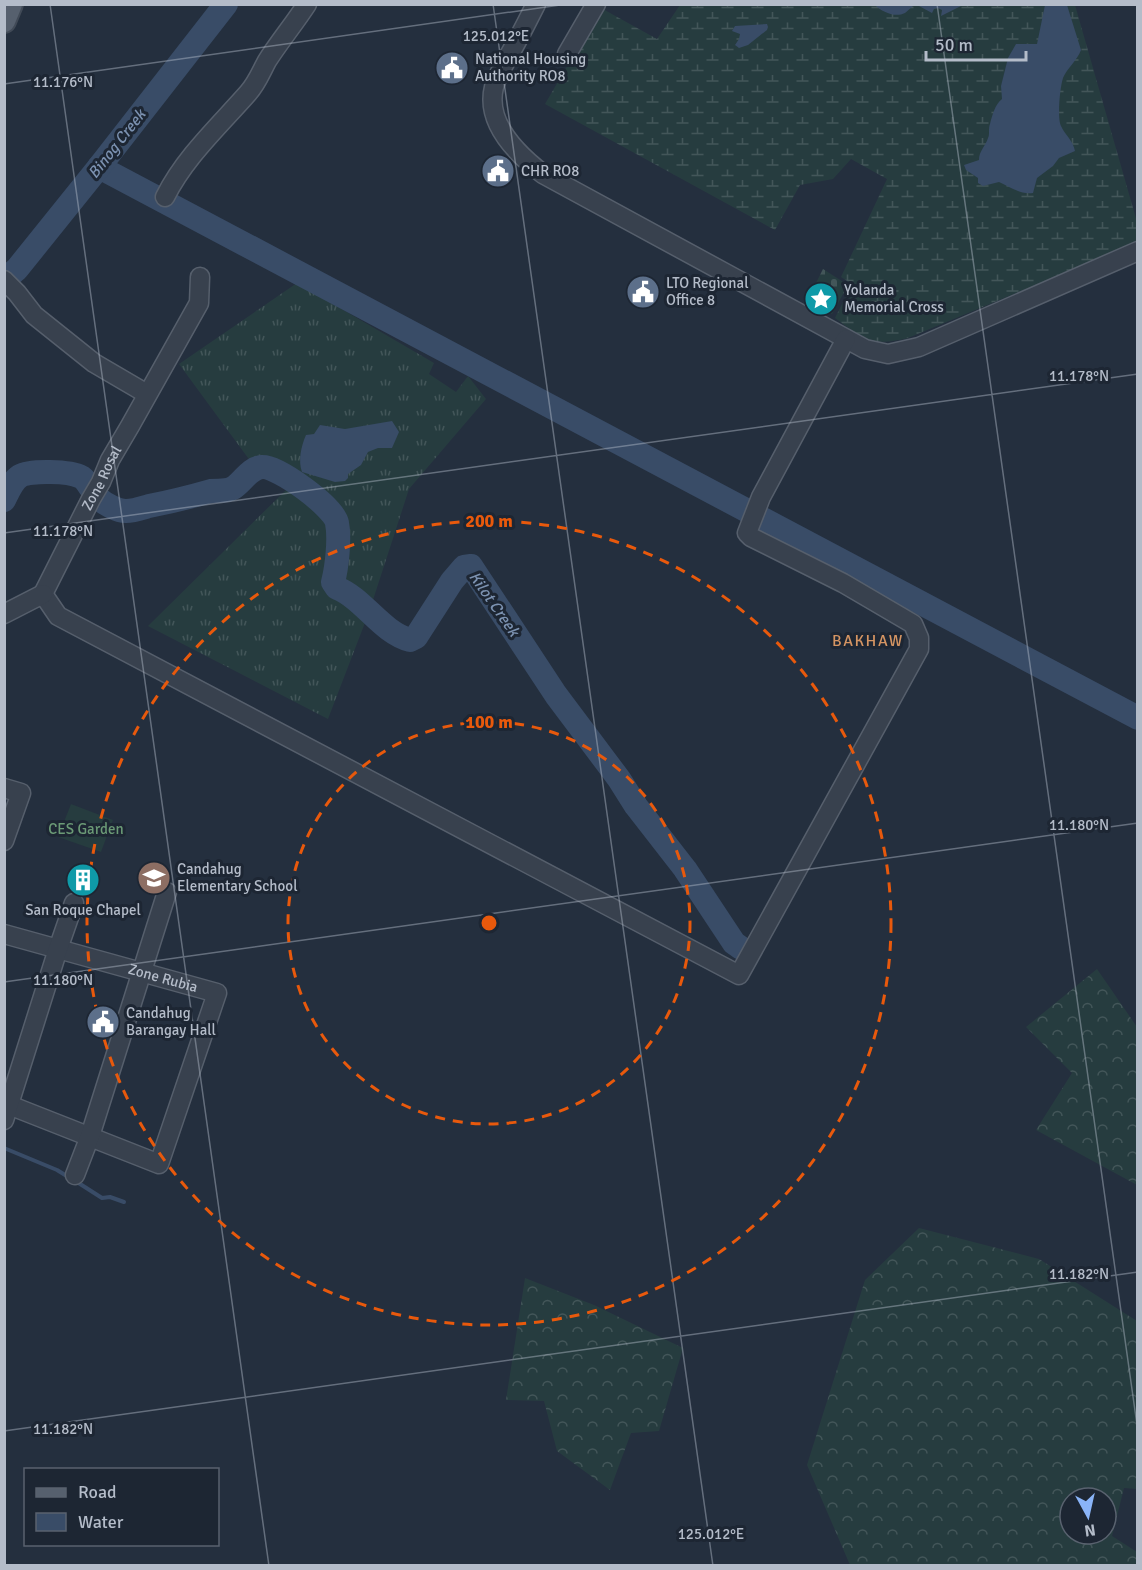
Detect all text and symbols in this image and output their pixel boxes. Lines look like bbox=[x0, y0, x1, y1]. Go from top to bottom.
scale bar bbox=[926, 24, 1026, 62]
text: 125.012°E bbox=[463, 27, 529, 45]
text: 50 m bbox=[935, 34, 973, 56]
public building icon: National Housing Authority RO8 bbox=[434, 50, 470, 86]
place label: National Housing Authority RO8 bbox=[475, 50, 586, 85]
text: 11.176°N bbox=[33, 73, 93, 91]
water label: Binog Creek bbox=[84, 104, 151, 183]
public building icon: CHR RO8 bbox=[480, 153, 516, 189]
place label: CHR RO8 bbox=[521, 162, 579, 180]
public building icon: LTO Regional Office 8 bbox=[625, 274, 661, 310]
place label: LTO Regional Office 8 bbox=[666, 274, 749, 309]
place icon: Yolanda Memorial Cross bbox=[803, 281, 839, 317]
place label: Yolanda Memorial Cross bbox=[844, 281, 944, 316]
text: 11.178°N bbox=[1049, 367, 1109, 385]
street label: Zone Rosal bbox=[78, 442, 125, 513]
text: 200 m bbox=[465, 510, 513, 532]
text: 11.178°N bbox=[33, 522, 93, 540]
water label: Kilot Creek bbox=[464, 568, 525, 642]
district label: BAKHAW bbox=[832, 631, 904, 651]
text: 100 m bbox=[465, 711, 513, 733]
text: 11.180°N bbox=[1049, 816, 1109, 834]
park label: CES Garden bbox=[48, 820, 124, 838]
school or university icon: Candahug Elementary School bbox=[136, 860, 172, 896]
place label: Candahug Elementary School bbox=[177, 860, 298, 895]
building icon: San Roque Chapel bbox=[65, 862, 101, 898]
place label: San Roque Chapel bbox=[25, 901, 141, 919]
centre of rings bbox=[479, 913, 499, 933]
street label: Zone Rubia bbox=[126, 960, 200, 996]
text: 11.180°N bbox=[33, 971, 93, 989]
public building icon: Candahug Barangay Hall bbox=[85, 1004, 121, 1040]
place label: Candahug Barangay Hall bbox=[126, 1004, 216, 1039]
text: 11.182°N bbox=[1049, 1265, 1109, 1283]
text: 11.182°N bbox=[33, 1420, 93, 1438]
legend bbox=[24, 1468, 219, 1546]
text: Road bbox=[78, 1481, 117, 1503]
north arrow bbox=[1058, 1486, 1118, 1546]
text: Water bbox=[78, 1511, 124, 1533]
text: N bbox=[1083, 1519, 1097, 1541]
text: 125.012°E bbox=[678, 1525, 744, 1543]

